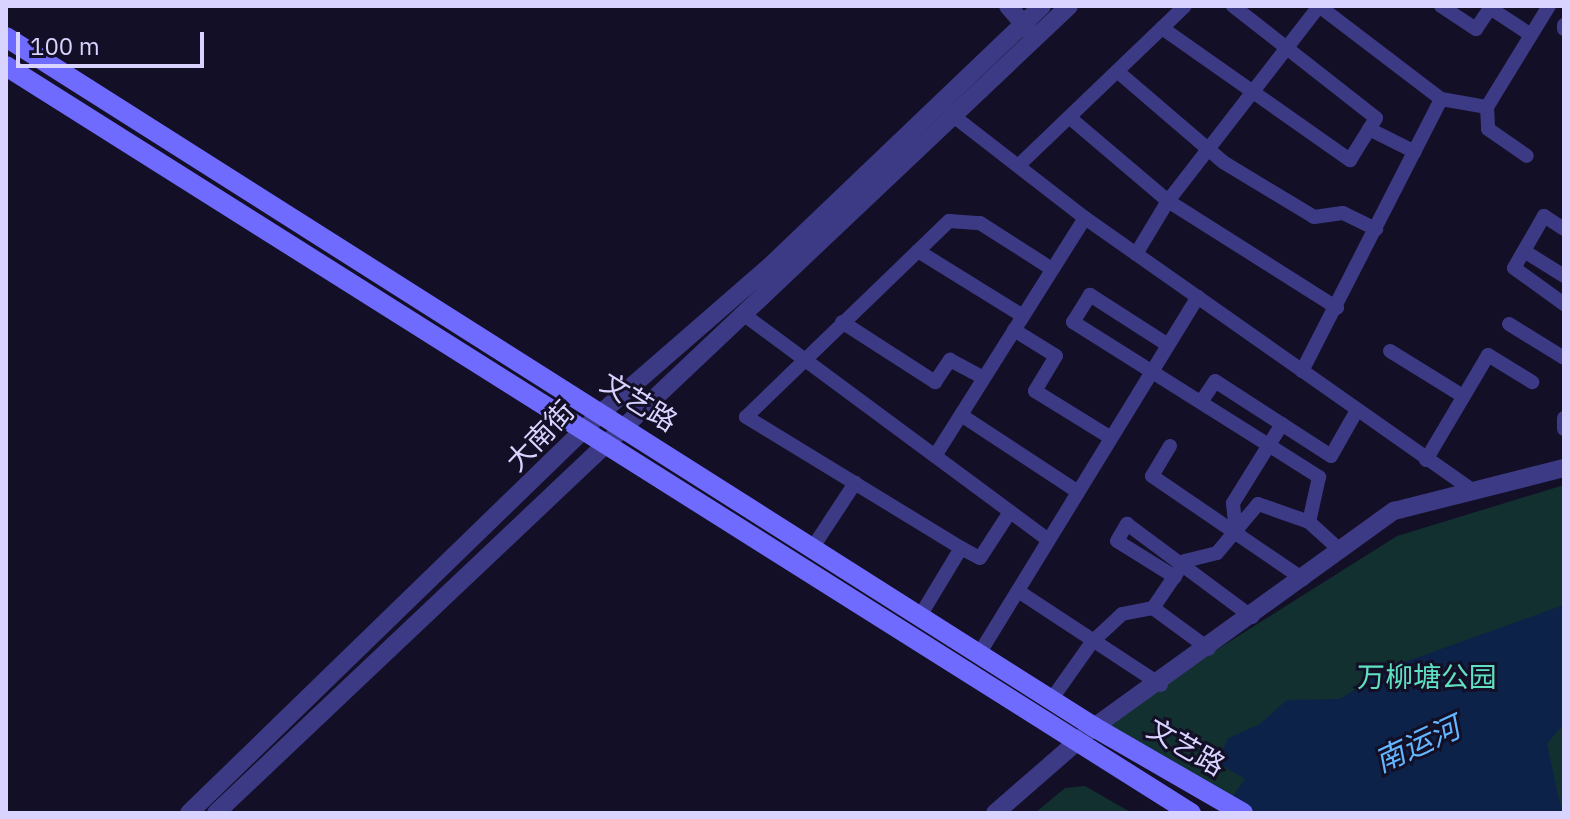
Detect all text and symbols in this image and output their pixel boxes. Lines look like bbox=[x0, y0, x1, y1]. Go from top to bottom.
scale bar bbox=[20, 16, 208, 66]
text: 100 m bbox=[30, 30, 100, 62]
street label: 文艺路 bbox=[594, 365, 684, 439]
street label: 大南街 bbox=[499, 394, 581, 478]
park label: 万柳塘公园 bbox=[1357, 660, 1497, 694]
water label: 南运河 bbox=[1369, 709, 1465, 779]
street label: 文艺路 bbox=[1141, 711, 1231, 783]

